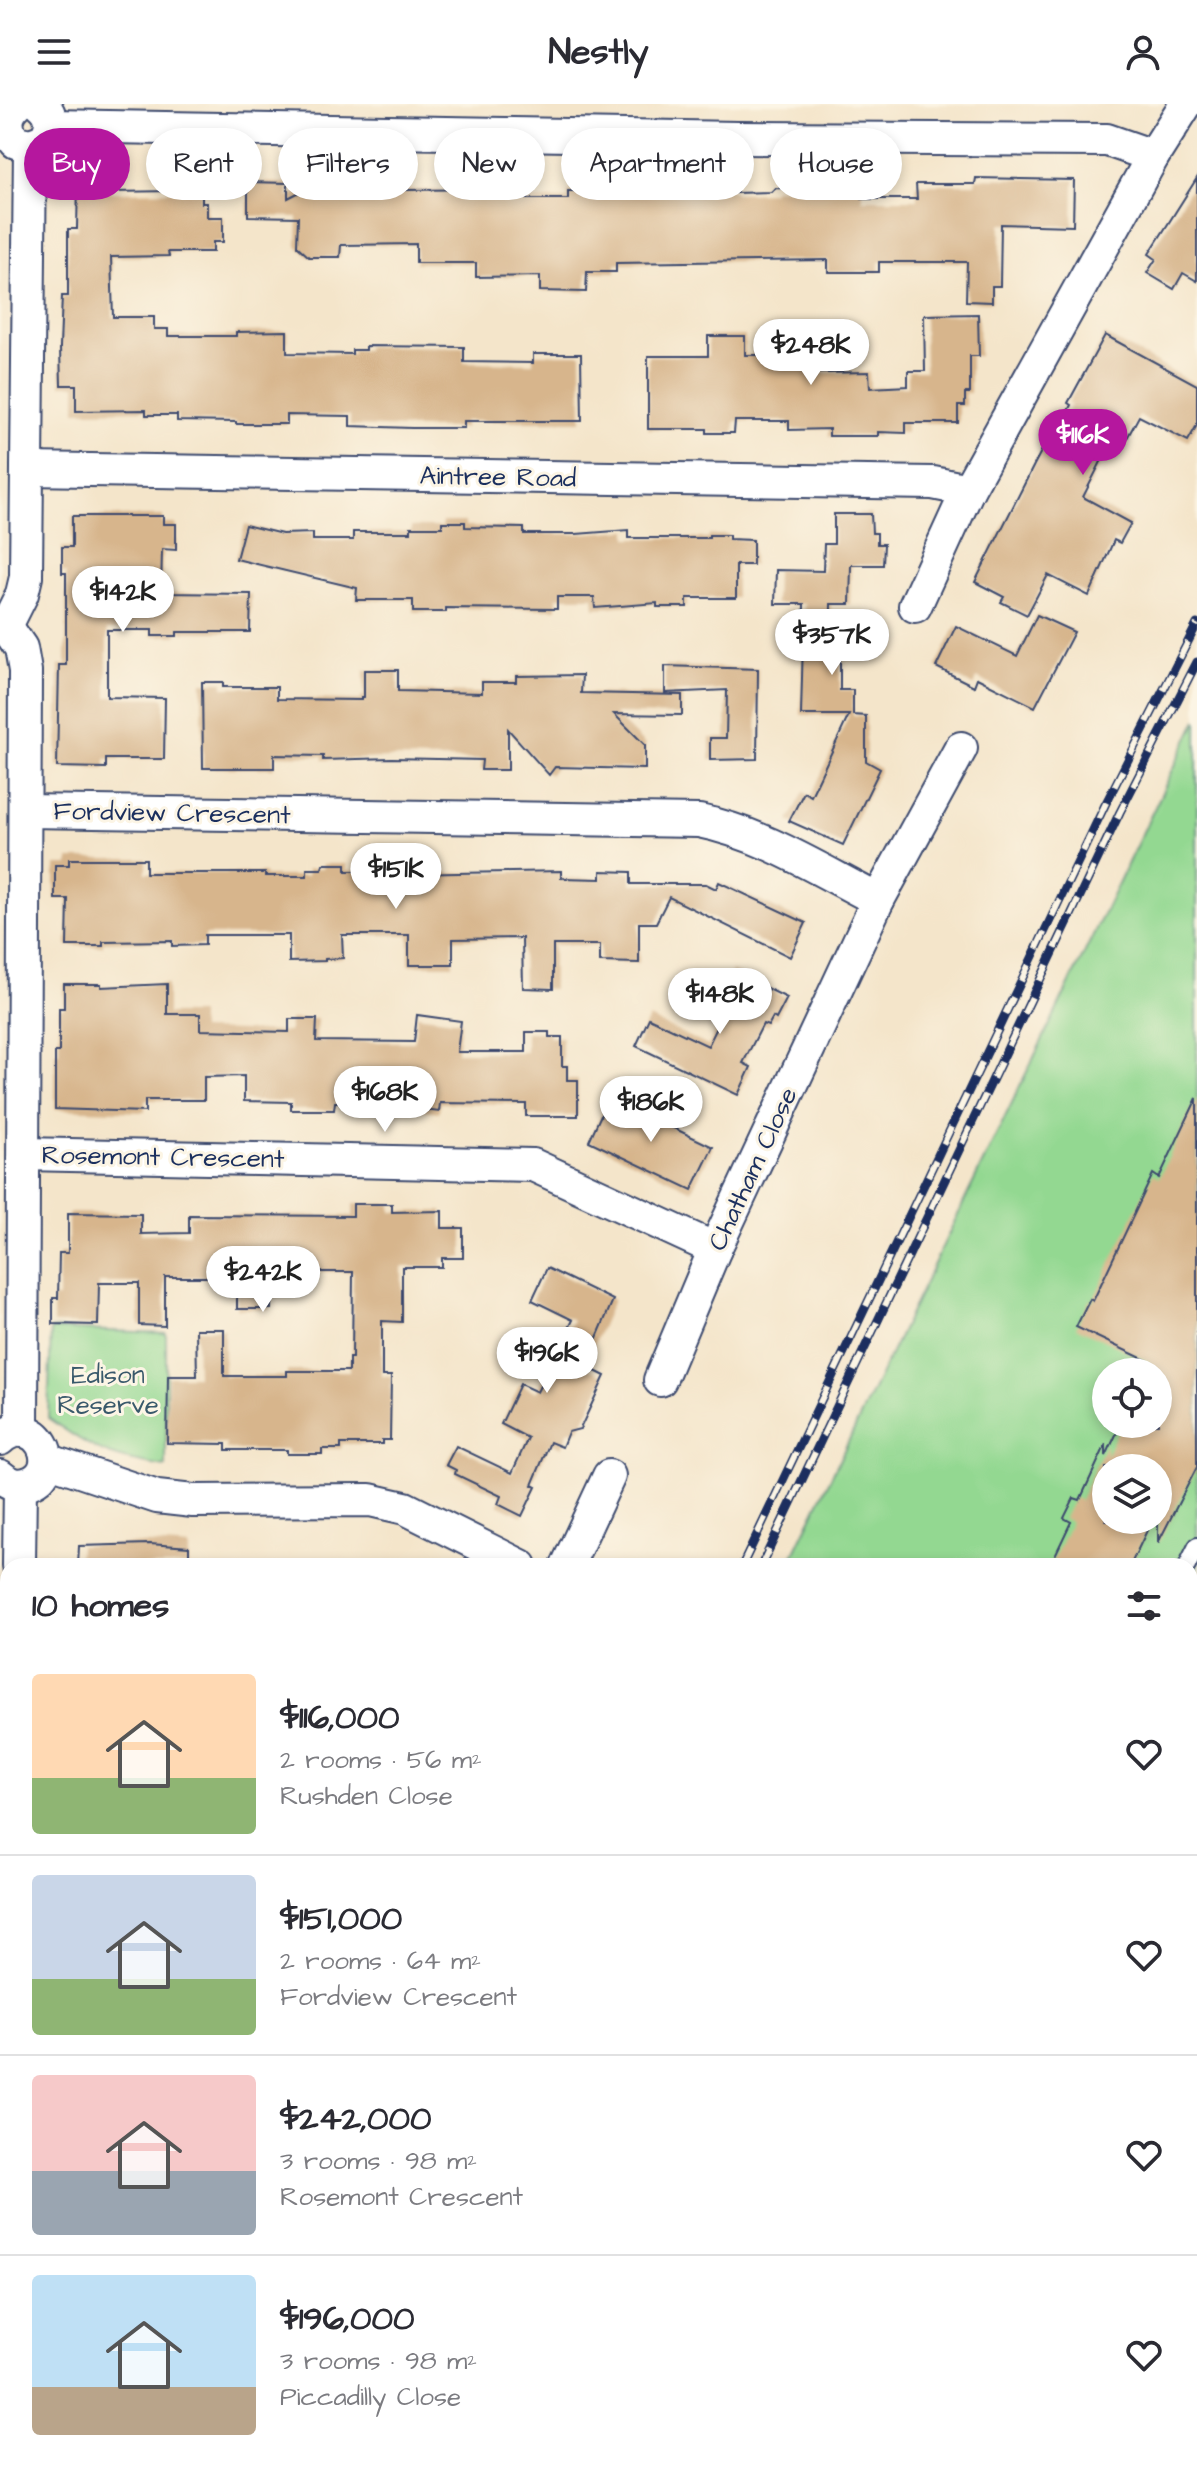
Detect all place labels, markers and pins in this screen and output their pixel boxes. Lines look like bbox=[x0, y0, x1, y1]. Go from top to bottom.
pin: $248K bbox=[755, 319, 867, 387]
pin: $116K bbox=[1027, 409, 1139, 477]
pin: $142K bbox=[67, 566, 179, 634]
pin: $357K bbox=[776, 609, 888, 677]
pin: $151K bbox=[340, 843, 452, 911]
pin: $148K bbox=[664, 968, 776, 1036]
pin: $168K bbox=[329, 1066, 441, 1134]
pin: $186K bbox=[595, 1076, 707, 1144]
pin: $242K bbox=[207, 1246, 319, 1314]
pin: $196K bbox=[491, 1327, 603, 1395]

